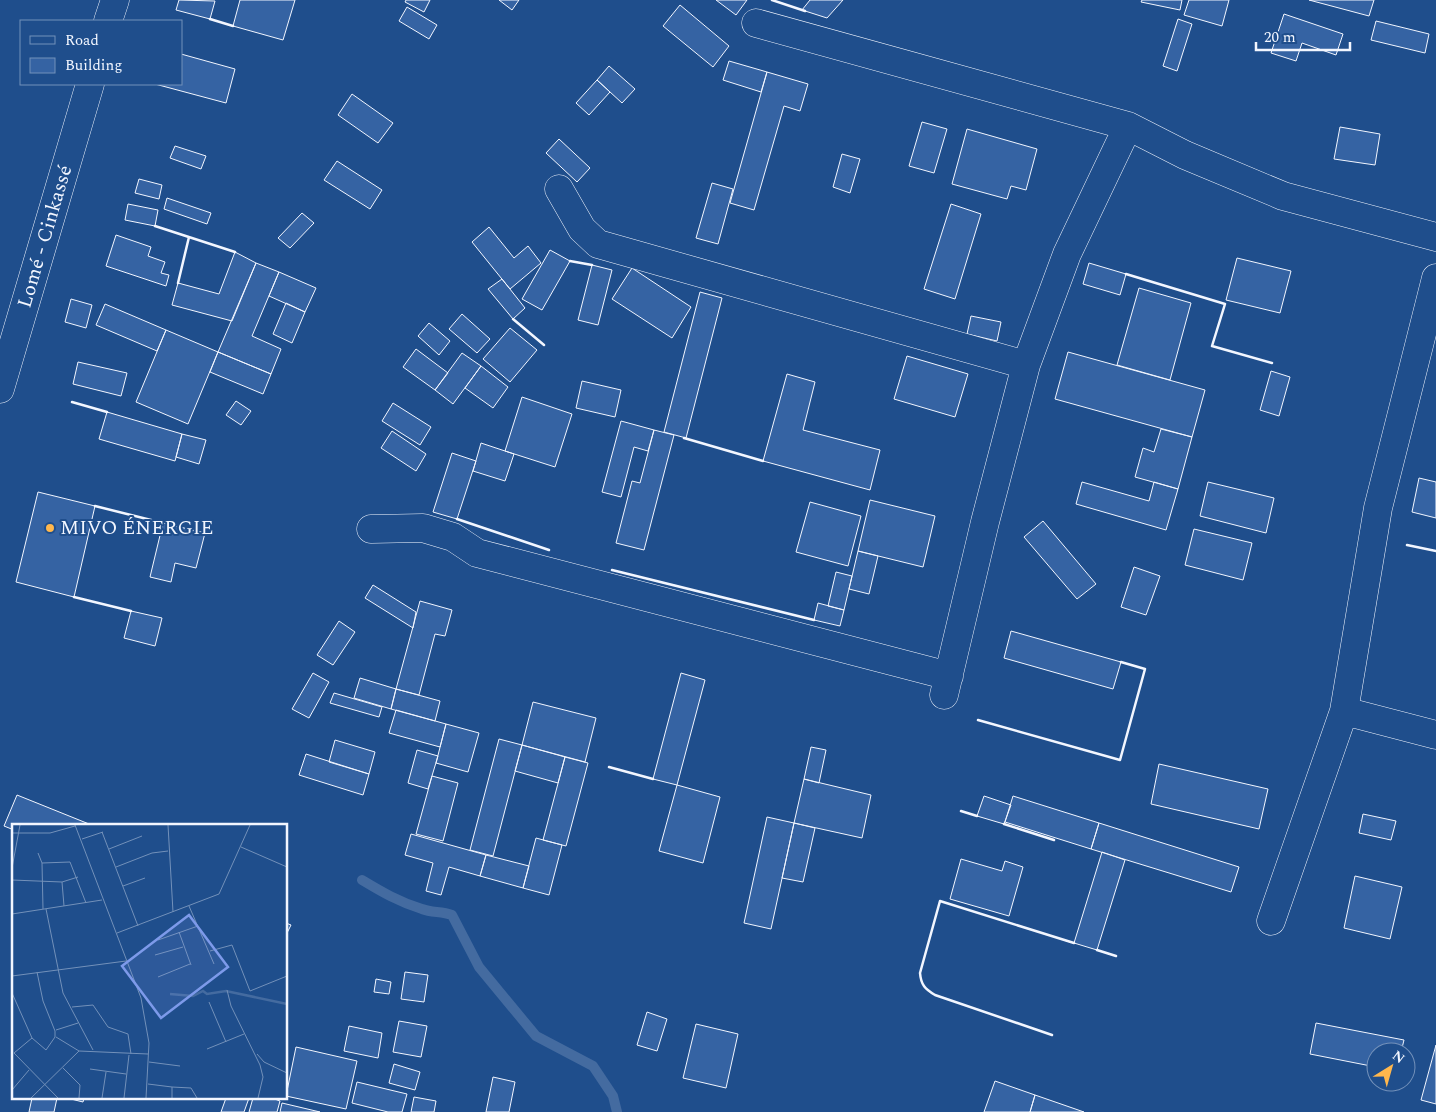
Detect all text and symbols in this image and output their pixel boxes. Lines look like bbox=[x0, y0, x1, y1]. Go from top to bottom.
legend bbox=[20, 20, 182, 85]
scale bar bbox=[1256, 20, 1350, 52]
text: 20 m bbox=[1264, 26, 1296, 49]
text: Road bbox=[65, 29, 99, 52]
text: Building bbox=[65, 54, 122, 77]
street label: Lomé - Cinkassé bbox=[10, 161, 80, 312]
place label: MIVO ÉNERGIE bbox=[60, 513, 214, 543]
marker: MIVO ÉNERGIE bbox=[44, 522, 56, 534]
inset map bbox=[12, 824, 288, 1100]
north arrow bbox=[1366, 1042, 1416, 1092]
text: N bbox=[1388, 1045, 1409, 1069]

